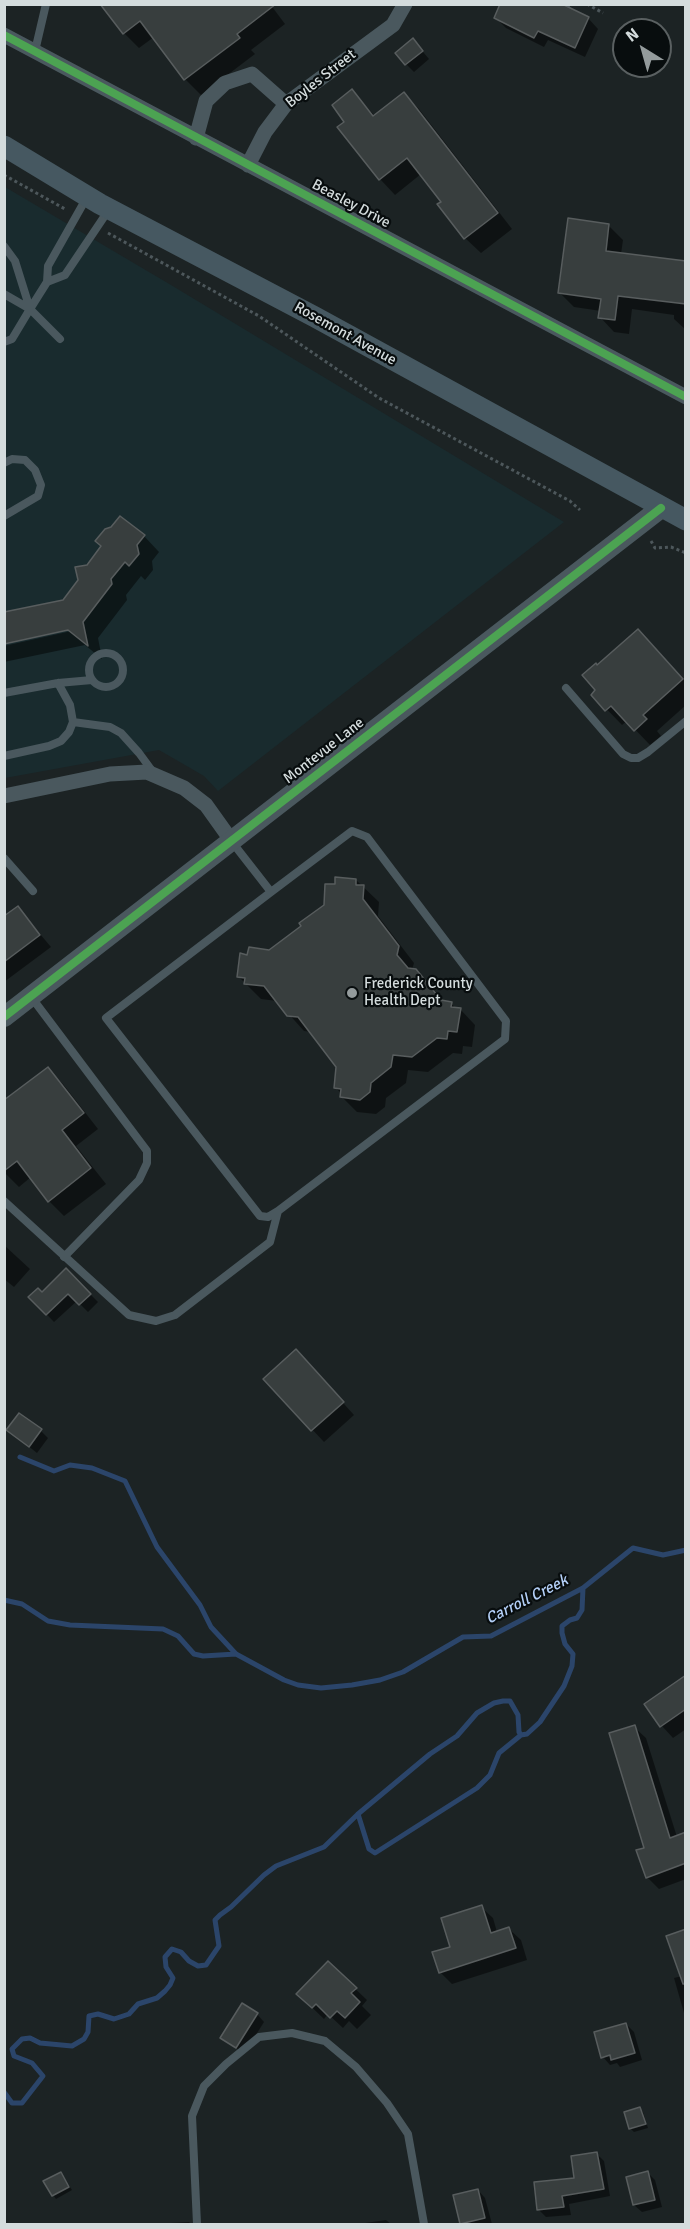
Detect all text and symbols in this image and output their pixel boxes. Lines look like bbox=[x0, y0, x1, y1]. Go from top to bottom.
north arrow bbox=[612, 18, 672, 78]
text: N bbox=[622, 24, 643, 47]
street label: Boyles Street bbox=[282, 46, 360, 112]
street label: Beasley Drive bbox=[309, 176, 393, 232]
street label: Rosemont Avenue bbox=[291, 298, 399, 370]
street label: Montevue Lane bbox=[280, 714, 368, 788]
place label: Frederick County Health Dept bbox=[364, 975, 473, 1010]
marker: Frederick County Health Dept bbox=[345, 986, 359, 1000]
water label: Carroll Creek bbox=[483, 1571, 571, 1629]

